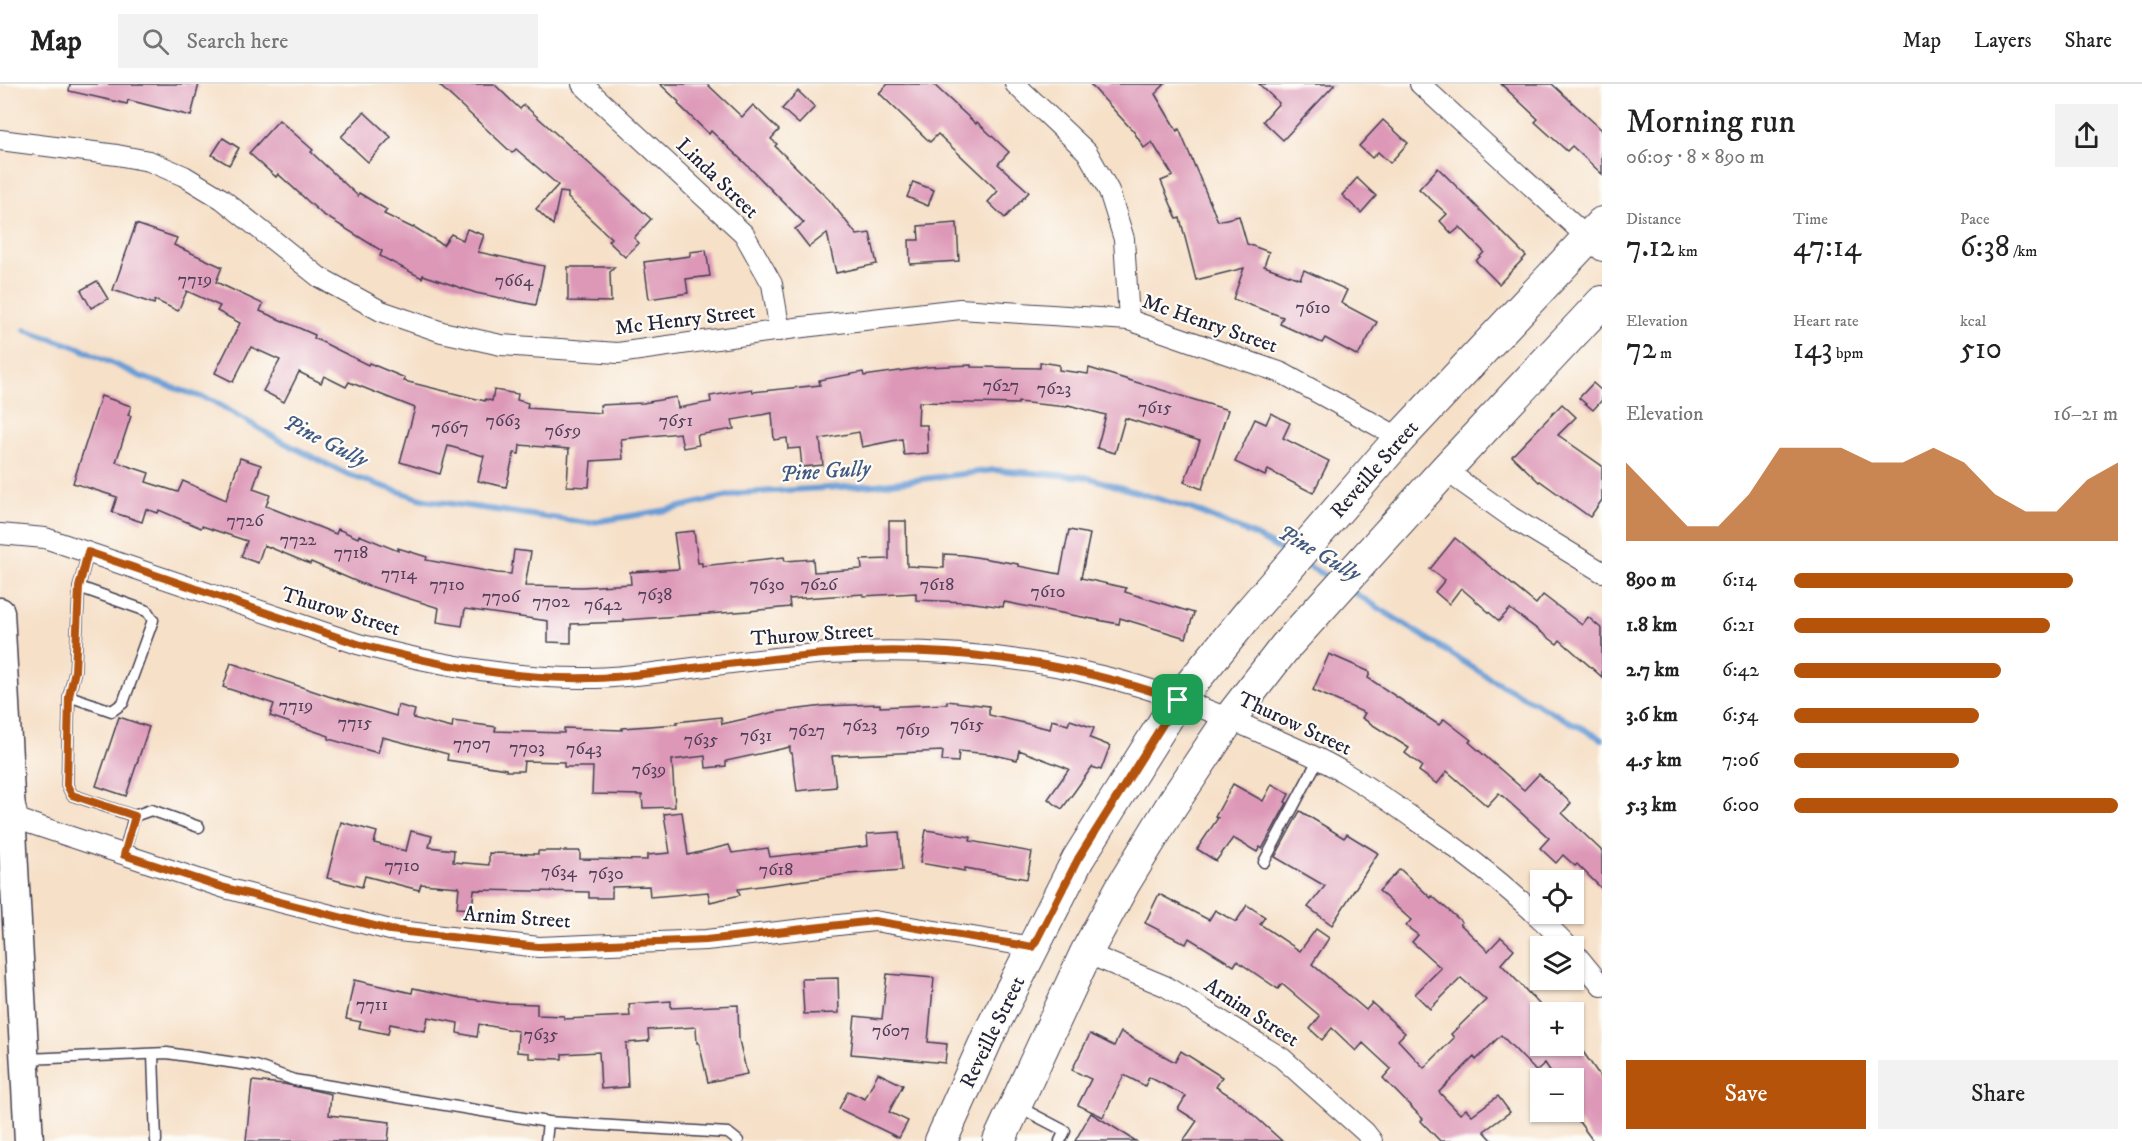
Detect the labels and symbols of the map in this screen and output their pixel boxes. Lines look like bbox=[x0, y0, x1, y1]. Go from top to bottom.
street label: Linda Street bbox=[670, 133, 764, 225]
house number: 7719 bbox=[178, 269, 212, 291]
house number: 7664 bbox=[495, 270, 534, 292]
street label: Mc Henry Street bbox=[1139, 289, 1281, 359]
house number: 7610 bbox=[1296, 297, 1330, 319]
street label: Mc Henry Street bbox=[613, 298, 757, 342]
house number: 7627 bbox=[983, 375, 1019, 397]
house number: 7623 bbox=[1037, 378, 1071, 400]
house number: 7615 bbox=[1138, 397, 1172, 419]
water label: Pine Gully bbox=[279, 409, 373, 475]
house number: 7663 bbox=[486, 410, 520, 432]
house number: 7651 bbox=[659, 410, 693, 432]
street label: Reveille Street bbox=[1325, 415, 1425, 524]
house number: 7667 bbox=[431, 417, 469, 439]
house number: 7659 bbox=[545, 420, 581, 442]
water label: Pine Gully bbox=[779, 455, 873, 488]
house number: 7726 bbox=[226, 510, 264, 532]
water label: Pine Gully bbox=[1273, 519, 1366, 588]
house number: 7722 bbox=[280, 529, 316, 551]
house number: 7718 bbox=[334, 542, 368, 564]
house number: 7714 bbox=[381, 563, 418, 585]
house number: 7710 bbox=[429, 574, 465, 596]
house number: 7630 bbox=[749, 574, 785, 596]
house number: 7626 bbox=[801, 574, 838, 596]
house number: 7618 bbox=[920, 574, 954, 596]
house number: 7610 bbox=[1031, 581, 1065, 603]
street label: Thurow Street bbox=[278, 582, 403, 642]
house number: 7638 bbox=[638, 584, 672, 606]
house number: 7706 bbox=[482, 586, 521, 608]
house number: 7702 bbox=[532, 591, 570, 613]
house number: 7642 bbox=[584, 594, 622, 616]
street label: Thurow Street bbox=[750, 618, 874, 652]
pin bbox=[1152, 674, 1203, 725]
street label: Thurow Street bbox=[1234, 686, 1356, 762]
house number: 7719 bbox=[279, 695, 313, 717]
house number: 7715 bbox=[338, 712, 372, 734]
house number: 7615 bbox=[950, 714, 984, 736]
house number: 7623 bbox=[843, 715, 877, 737]
house number: 7619 bbox=[896, 719, 930, 741]
house number: 7627 bbox=[789, 720, 825, 742]
house number: 7631 bbox=[740, 725, 772, 747]
house number: 7635 bbox=[684, 729, 718, 751]
house number: 7707 bbox=[453, 733, 491, 755]
house number: 7703 bbox=[509, 737, 545, 759]
house number: 7643 bbox=[566, 738, 602, 760]
house number: 7639 bbox=[632, 759, 666, 781]
house number: 7710 bbox=[384, 855, 420, 877]
house number: 7618 bbox=[759, 859, 793, 881]
house number: 7634 bbox=[541, 861, 578, 883]
house number: 7630 bbox=[588, 863, 624, 885]
street label: Arnim Street bbox=[462, 901, 572, 935]
street label: Reveille Street bbox=[955, 972, 1031, 1093]
street label: Arnim Street bbox=[1199, 973, 1304, 1053]
house number: 7711 bbox=[356, 994, 388, 1016]
house number: 7607 bbox=[872, 1020, 910, 1042]
house number: 7635 bbox=[524, 1024, 558, 1046]

